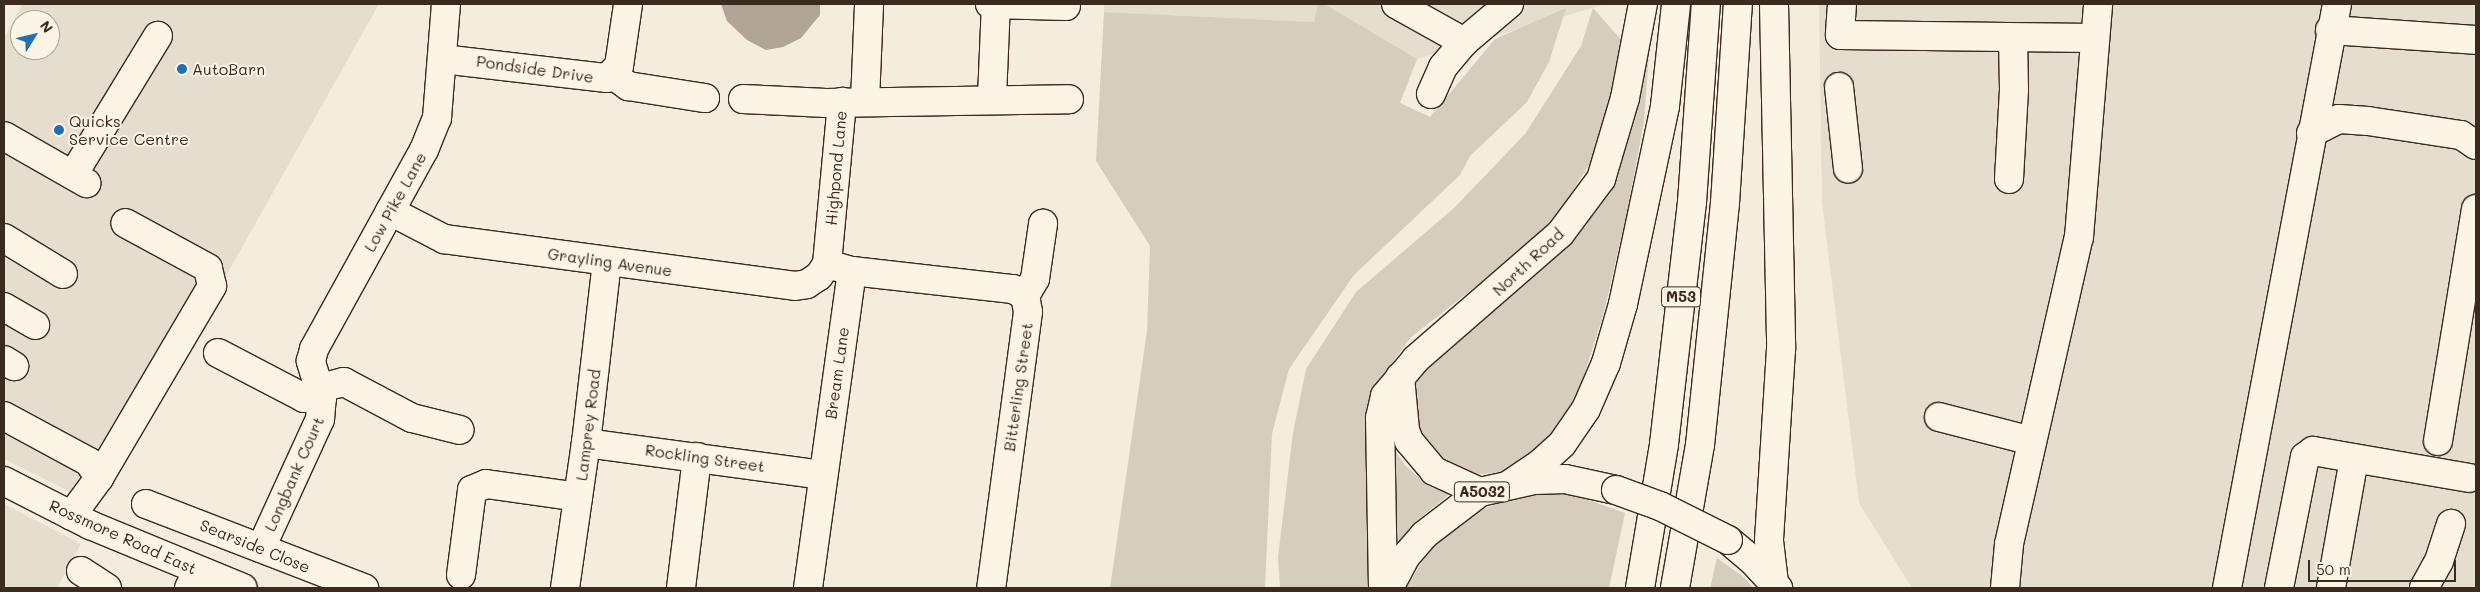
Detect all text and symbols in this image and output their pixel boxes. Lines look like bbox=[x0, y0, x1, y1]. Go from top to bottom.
north arrow bbox=[10, 10, 60, 60]
text: N bbox=[36, 17, 58, 36]
street label: Pondside Drive bbox=[475, 51, 595, 87]
place label: AutoBarn bbox=[192, 59, 265, 79]
marker: AutoBarn bbox=[176, 63, 188, 75]
street label: Highpond Lane bbox=[821, 110, 851, 226]
place label: Quicks Service Centre bbox=[69, 111, 189, 149]
marker: Quicks Service Centre bbox=[53, 124, 65, 136]
street label: Low Pike Lane bbox=[360, 149, 430, 255]
street label: North Road bbox=[1488, 224, 1568, 300]
street label: Grayling Avenue bbox=[546, 244, 674, 280]
road number: M53 bbox=[1661, 284, 1701, 310]
street label: Bitterling Street bbox=[999, 321, 1037, 453]
street label: Bream Lane bbox=[821, 326, 853, 420]
street label: Lamprey Road bbox=[572, 368, 604, 482]
street label: Longbank Court bbox=[260, 414, 328, 534]
street label: Rockling Street bbox=[644, 440, 766, 476]
road number: A5032 bbox=[1453, 480, 1511, 504]
street label: Rossmore Road East bbox=[46, 496, 200, 578]
street label: Searside Close bbox=[197, 515, 313, 577]
scale bar bbox=[2310, 550, 2458, 582]
text: 50 m bbox=[2316, 559, 2351, 579]

